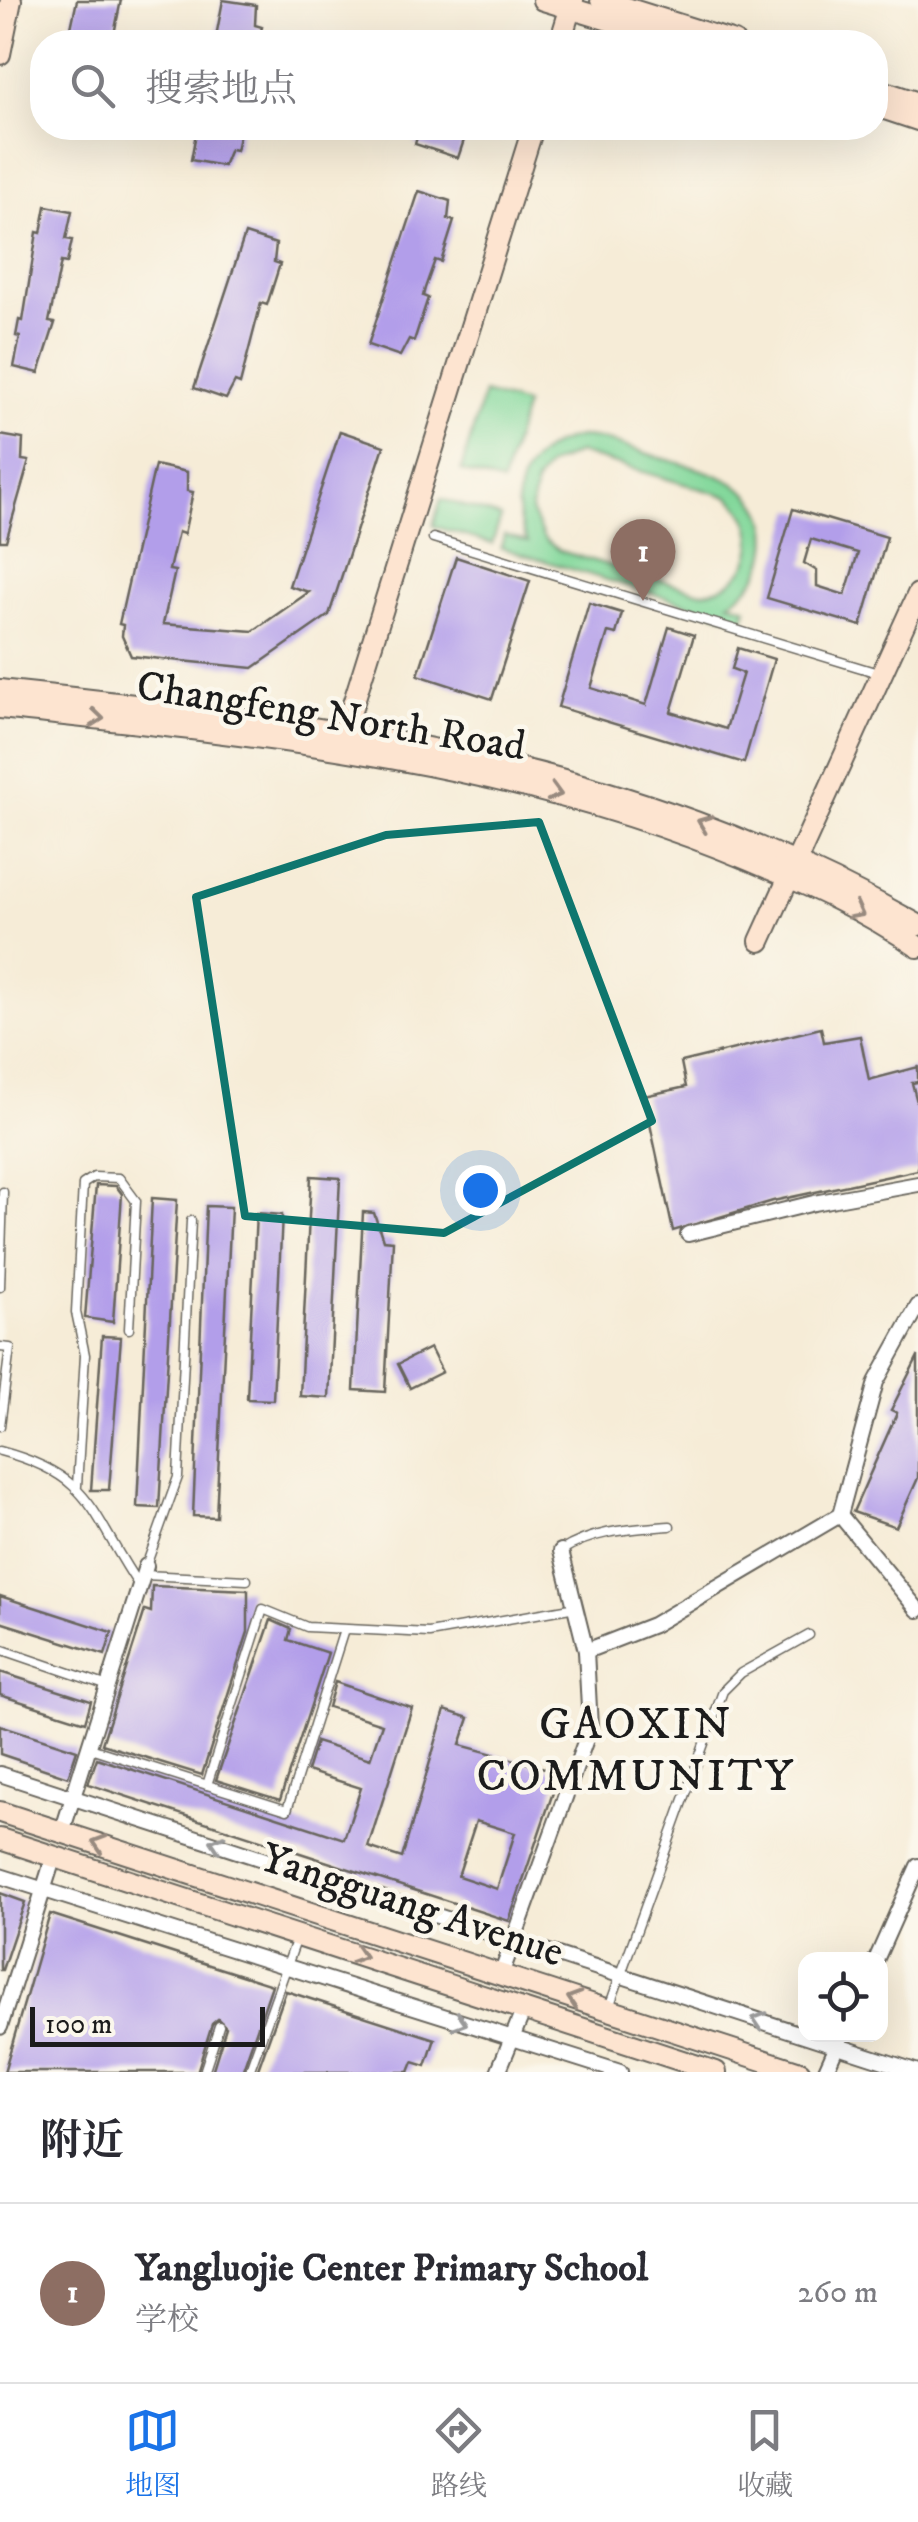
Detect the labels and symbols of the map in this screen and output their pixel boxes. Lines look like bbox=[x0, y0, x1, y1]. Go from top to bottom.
pin: 1 bbox=[610, 518, 676, 601]
street label: Changfeng North Road bbox=[133, 661, 529, 773]
one-way arrow bbox=[89, 707, 105, 728]
one-way arrow bbox=[546, 781, 563, 802]
one-way arrow bbox=[697, 814, 714, 835]
one-way arrow bbox=[846, 900, 864, 919]
your location bbox=[455, 1165, 506, 1216]
district label: GAOXIN COMMUNITY bbox=[477, 1697, 795, 1805]
street label: Yangguang Avenue bbox=[254, 1833, 570, 1979]
one-way arrow bbox=[209, 1834, 226, 1854]
one-way arrow bbox=[91, 1835, 108, 1855]
one-way arrow bbox=[350, 1944, 367, 1964]
one-way arrow bbox=[567, 1990, 584, 2010]
scale bar bbox=[30, 2002, 265, 2046]
one-way arrow bbox=[451, 2010, 468, 2031]
one-way arrow bbox=[751, 2012, 768, 2032]

